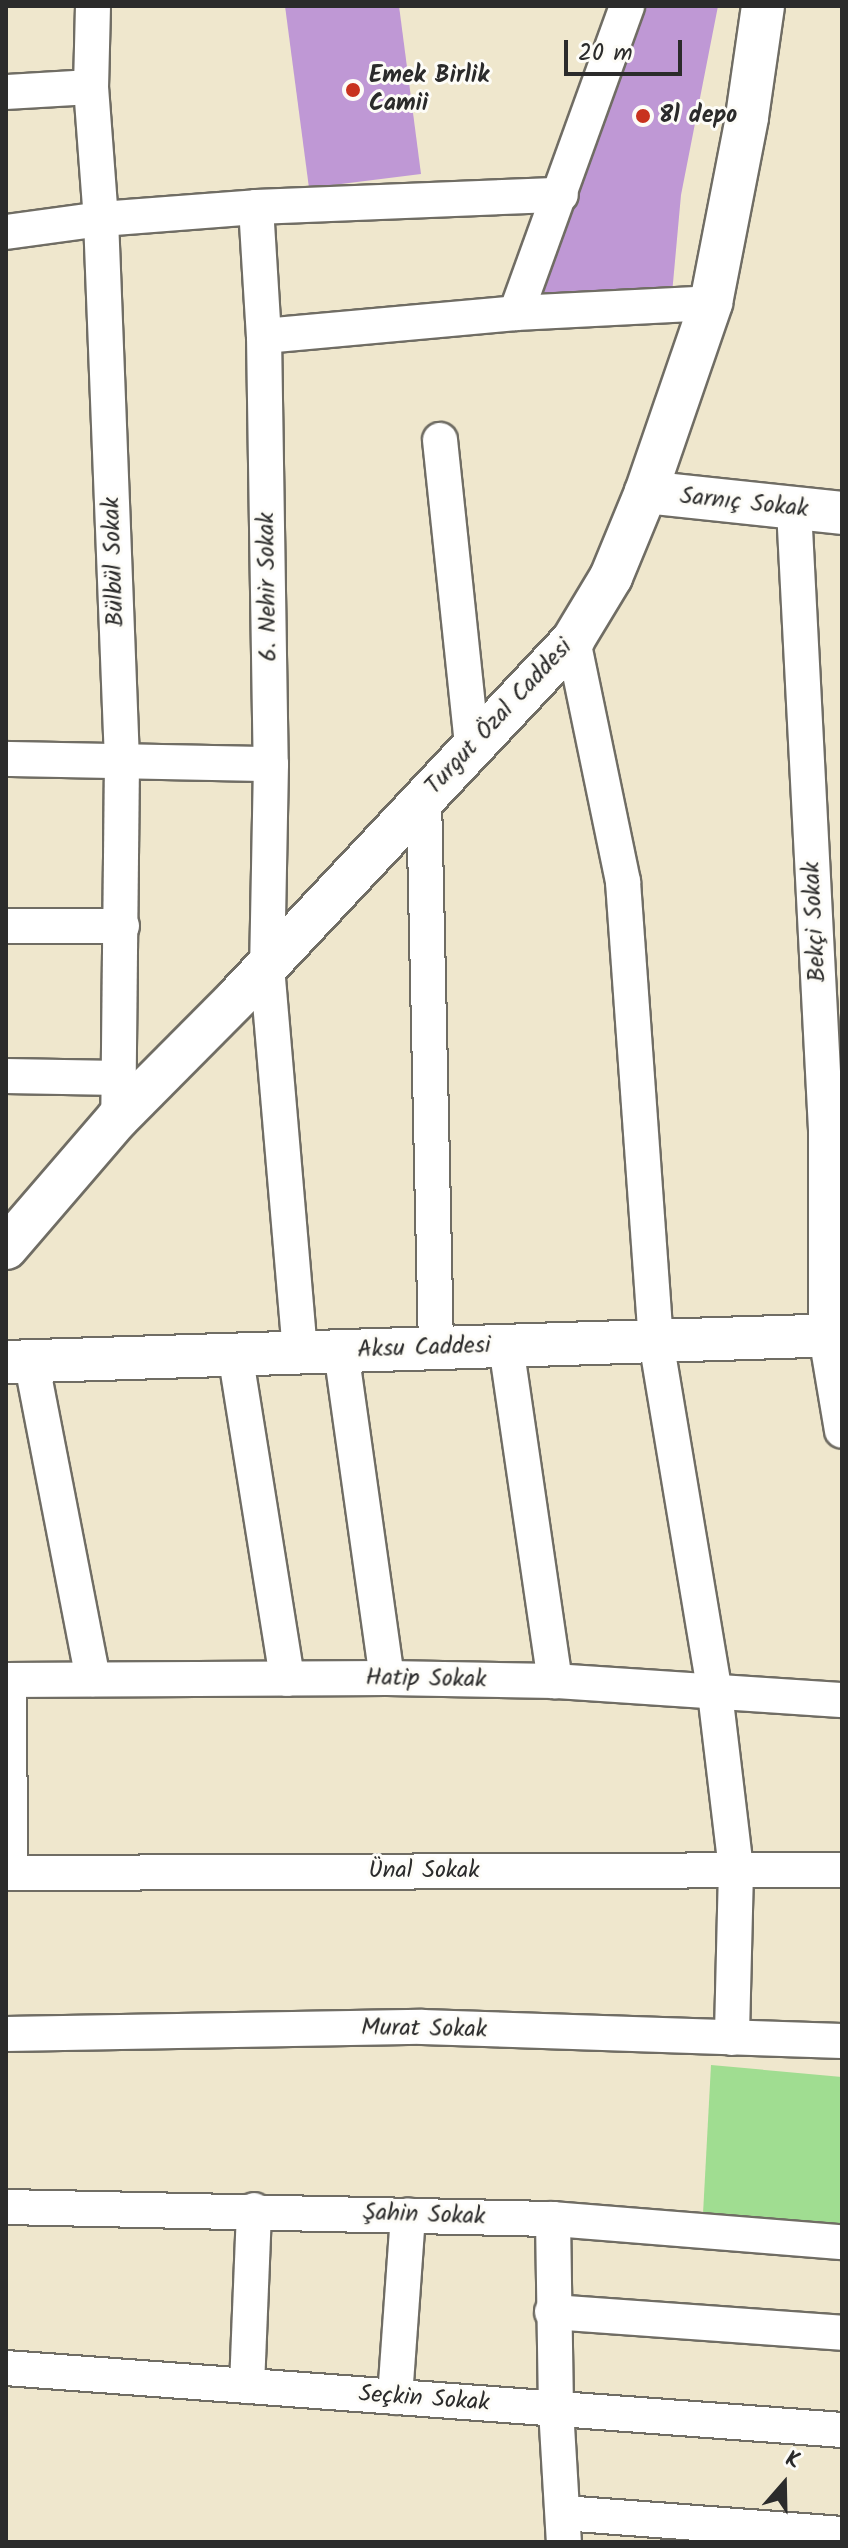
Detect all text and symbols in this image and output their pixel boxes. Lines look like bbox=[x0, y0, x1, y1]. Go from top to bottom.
scale bar bbox=[568, 24, 686, 74]
text: 20 m bbox=[578, 34, 633, 73]
place label: Emek Birlik Camii bbox=[369, 62, 489, 118]
marker: Emek Birlik Camii bbox=[344, 81, 362, 99]
place label: 8l depo bbox=[659, 102, 737, 130]
marker: 8l depo bbox=[634, 107, 652, 125]
street label: Sarnıç Sokak bbox=[678, 482, 810, 524]
street label: Bülbül Sokak bbox=[97, 497, 131, 627]
street label: 6. Nehir Sokak bbox=[252, 512, 284, 662]
street label: Turgut Özal Caddesi bbox=[419, 633, 579, 801]
street label: Bekçi Sokak bbox=[797, 861, 833, 983]
street label: Aksu Caddesi bbox=[357, 1331, 491, 1365]
street label: Hatip Sokak bbox=[365, 1664, 487, 1694]
street label: Ünal Sokak bbox=[368, 1857, 480, 1885]
street label: Murat Sokak bbox=[361, 2014, 487, 2044]
street label: Şahin Sokak bbox=[362, 2198, 486, 2232]
street label: Seçkin Sokak bbox=[358, 2380, 490, 2418]
text: K bbox=[780, 2442, 805, 2480]
north arrow bbox=[744, 2444, 824, 2524]

